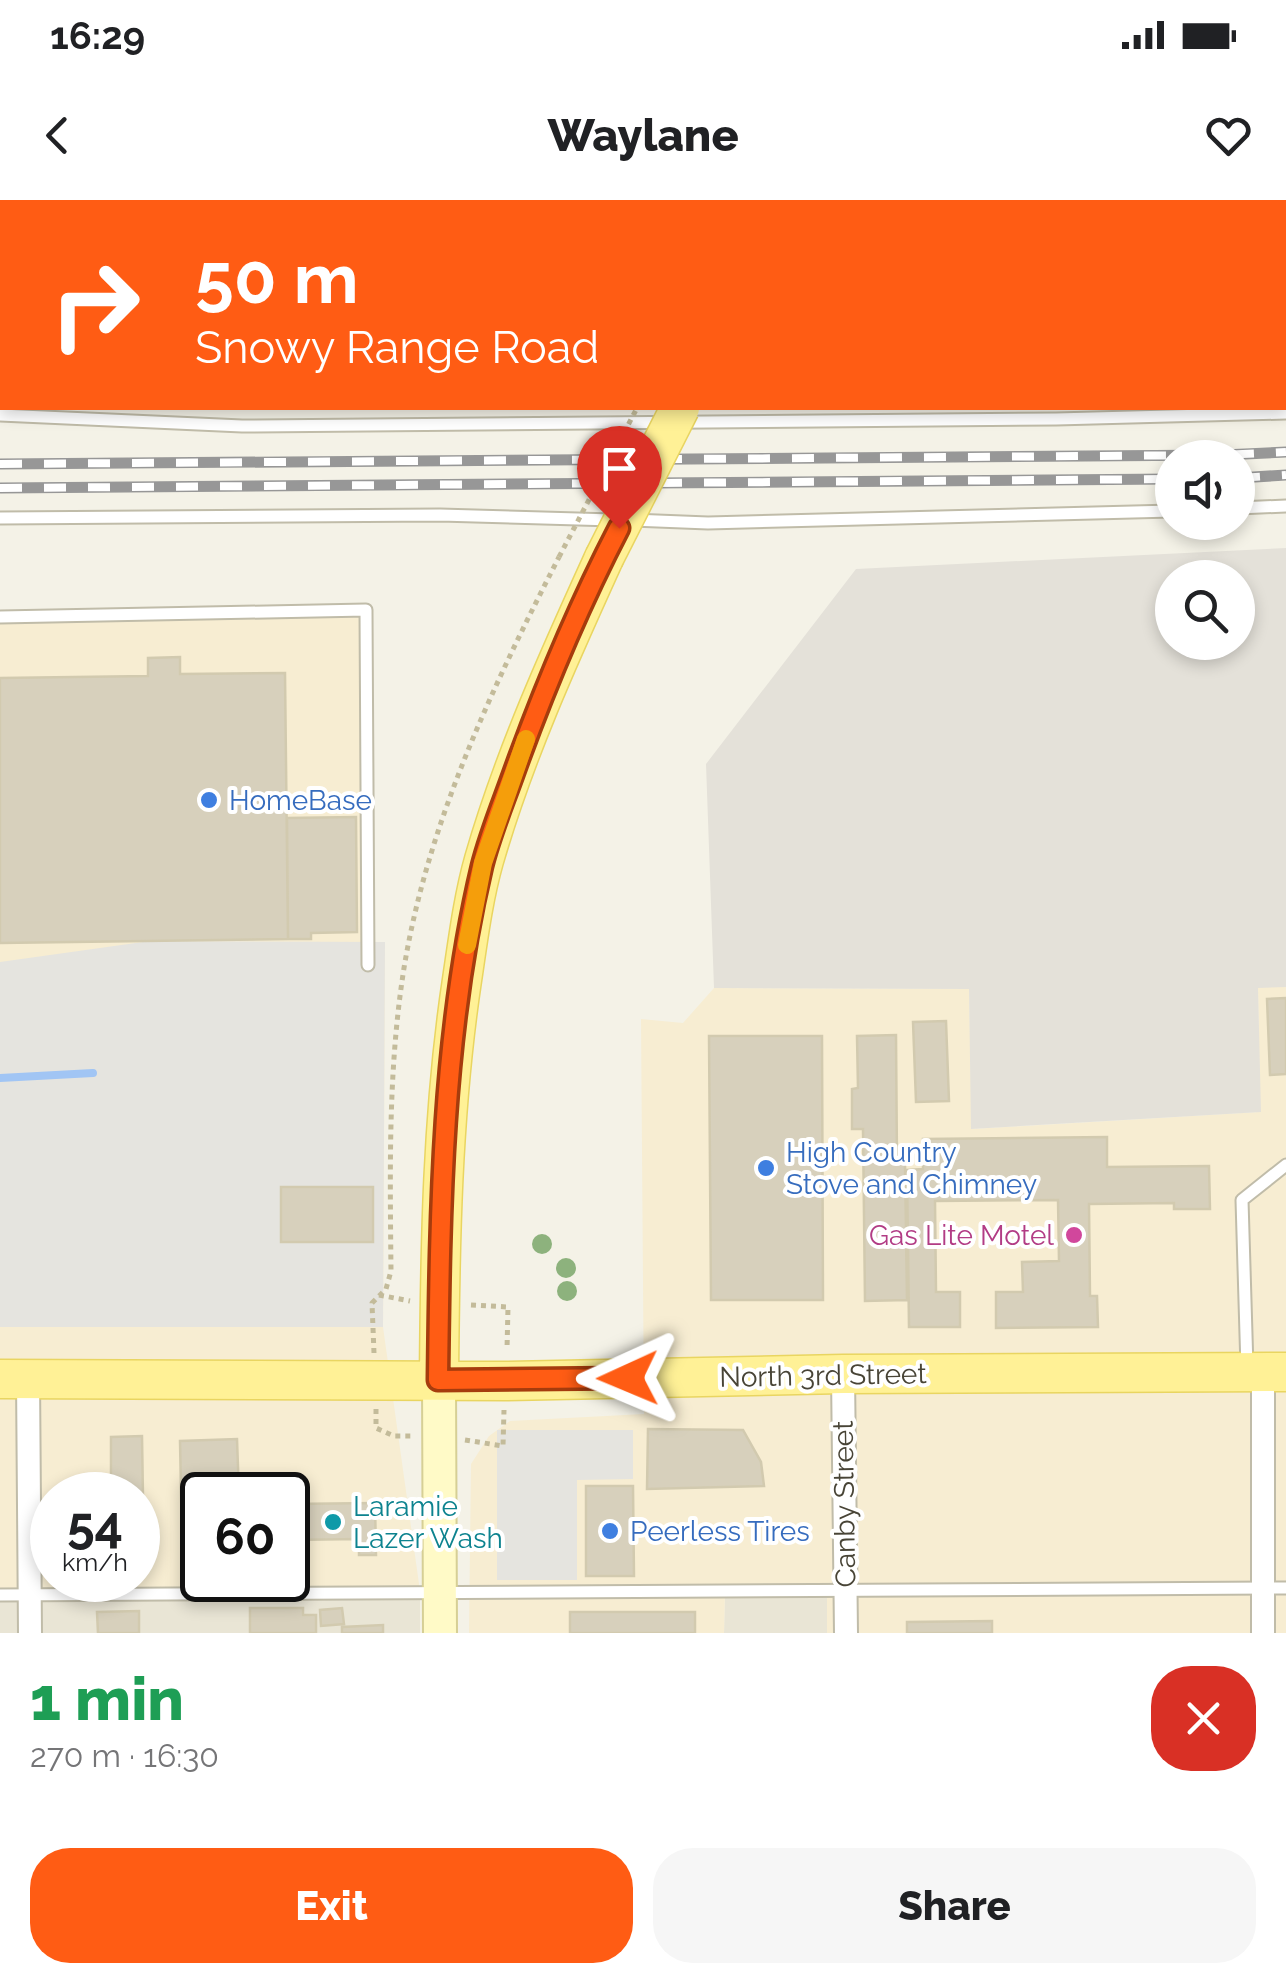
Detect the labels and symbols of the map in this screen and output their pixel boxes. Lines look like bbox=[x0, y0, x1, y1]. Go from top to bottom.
pin bbox=[577, 426, 662, 529]
place label: HomeBase bbox=[229, 784, 372, 817]
marker: HomeBase bbox=[198, 789, 220, 811]
place label: High Country Stove and Chimney bbox=[786, 1136, 1037, 1201]
marker: High Country Stove and Chimney bbox=[755, 1157, 777, 1179]
place label: Gas Lite Motel bbox=[869, 1219, 1054, 1252]
marker: Gas Lite Motel bbox=[1063, 1224, 1085, 1246]
position arrow bbox=[576, 1326, 680, 1430]
street label: North 3rd Street bbox=[719, 1357, 928, 1394]
street label: Canby Street bbox=[827, 1420, 862, 1588]
speed limit sign: 60 bbox=[180, 1472, 310, 1602]
place label: Laramie Lazer Wash bbox=[353, 1490, 503, 1555]
marker: Laramie Lazer Wash bbox=[322, 1511, 344, 1533]
place label: Peerless Tires bbox=[630, 1515, 810, 1548]
marker: Peerless Tires bbox=[599, 1520, 621, 1542]

